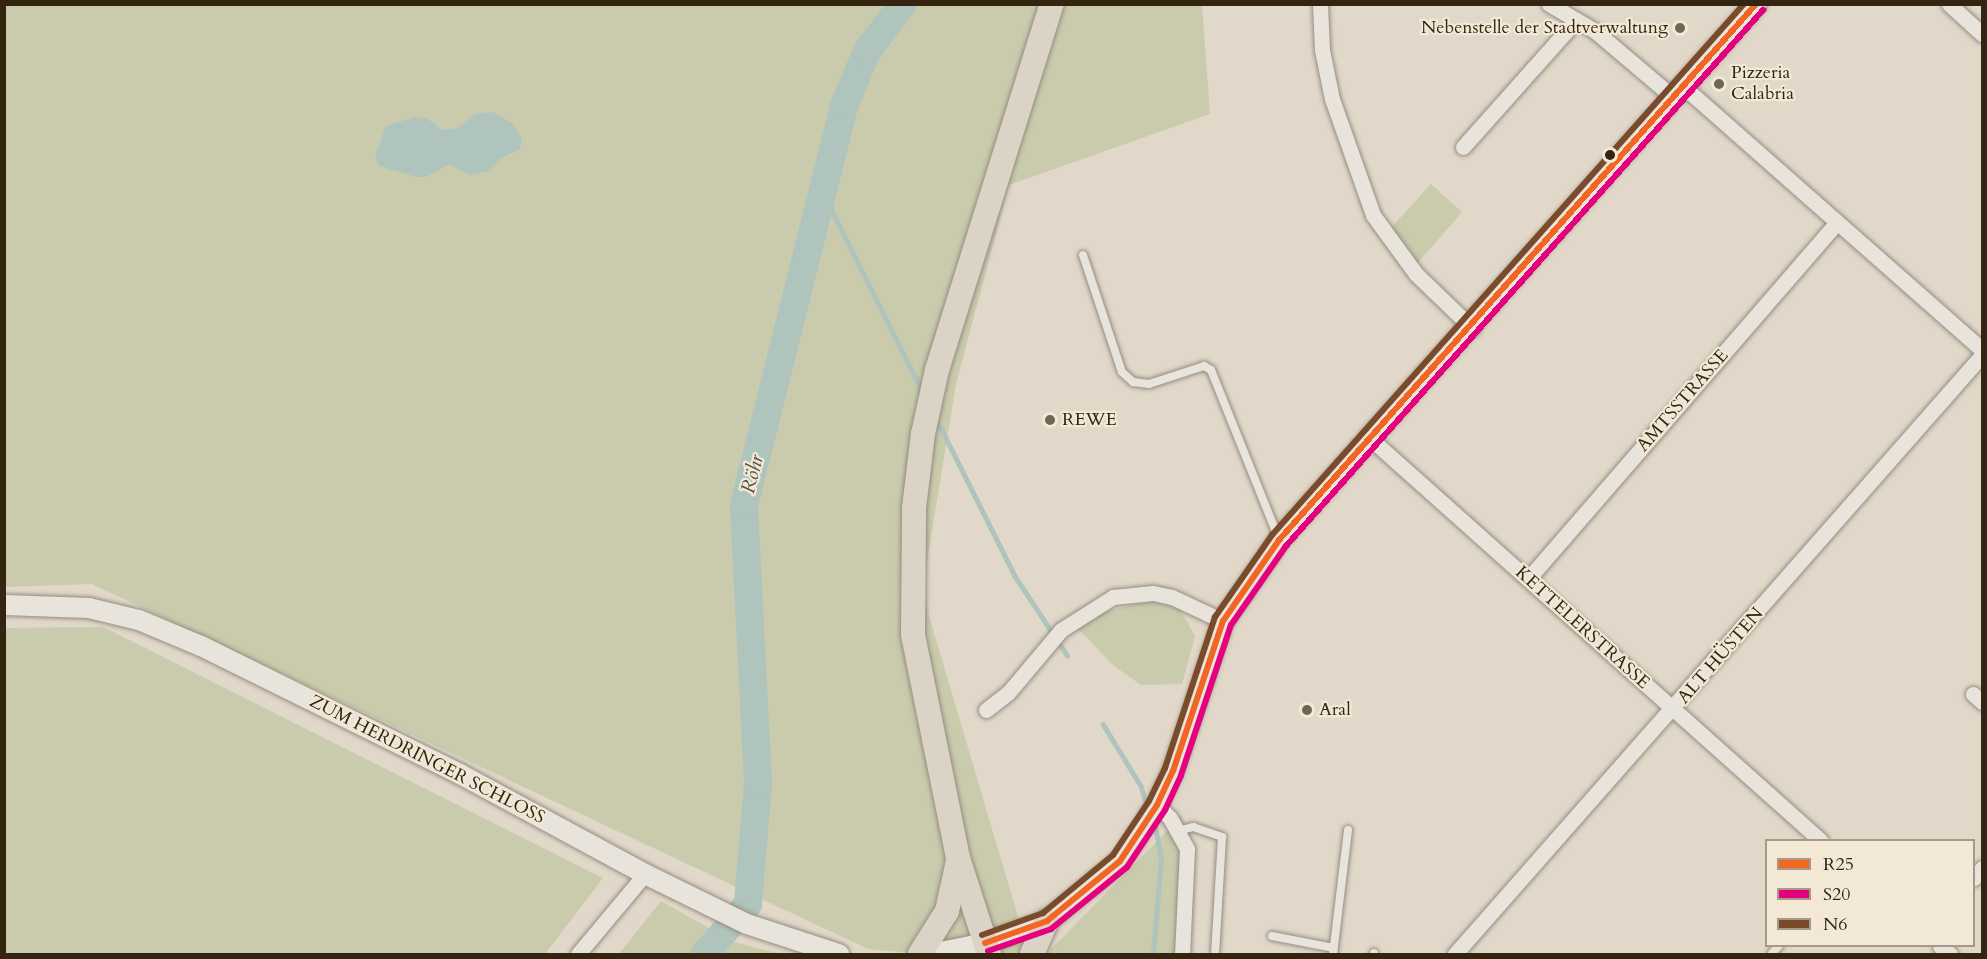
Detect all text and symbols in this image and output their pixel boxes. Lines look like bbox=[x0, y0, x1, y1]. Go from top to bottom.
place label: Nebenstelle der Stadtverwaltung bbox=[1421, 17, 1668, 39]
marker: Nebenstelle der Stadtverwaltung bbox=[1673, 21, 1687, 35]
place label: Pizzeria Calabria bbox=[1731, 63, 1794, 106]
marker: Pizzeria Calabria bbox=[1712, 77, 1726, 91]
unlabelled marker bbox=[1604, 149, 1616, 161]
street label: AMTSSTRASSE bbox=[1633, 345, 1733, 457]
place label: REWE bbox=[1062, 409, 1117, 431]
marker: REWE bbox=[1043, 413, 1057, 427]
water label: Röhr bbox=[736, 452, 768, 496]
street label: KETTELERSTRASSE bbox=[1510, 562, 1654, 694]
street label: ALT HÜSTEN bbox=[1673, 604, 1769, 708]
street label: ZUM HERDRINGER SCHLOSS bbox=[306, 691, 548, 829]
place label: Aral bbox=[1319, 699, 1351, 721]
marker: Aral bbox=[1300, 703, 1314, 717]
legend bbox=[1765, 839, 1975, 947]
text: R25 bbox=[1823, 852, 1854, 877]
text: S20 bbox=[1823, 882, 1850, 907]
text: N6 bbox=[1823, 912, 1848, 937]

